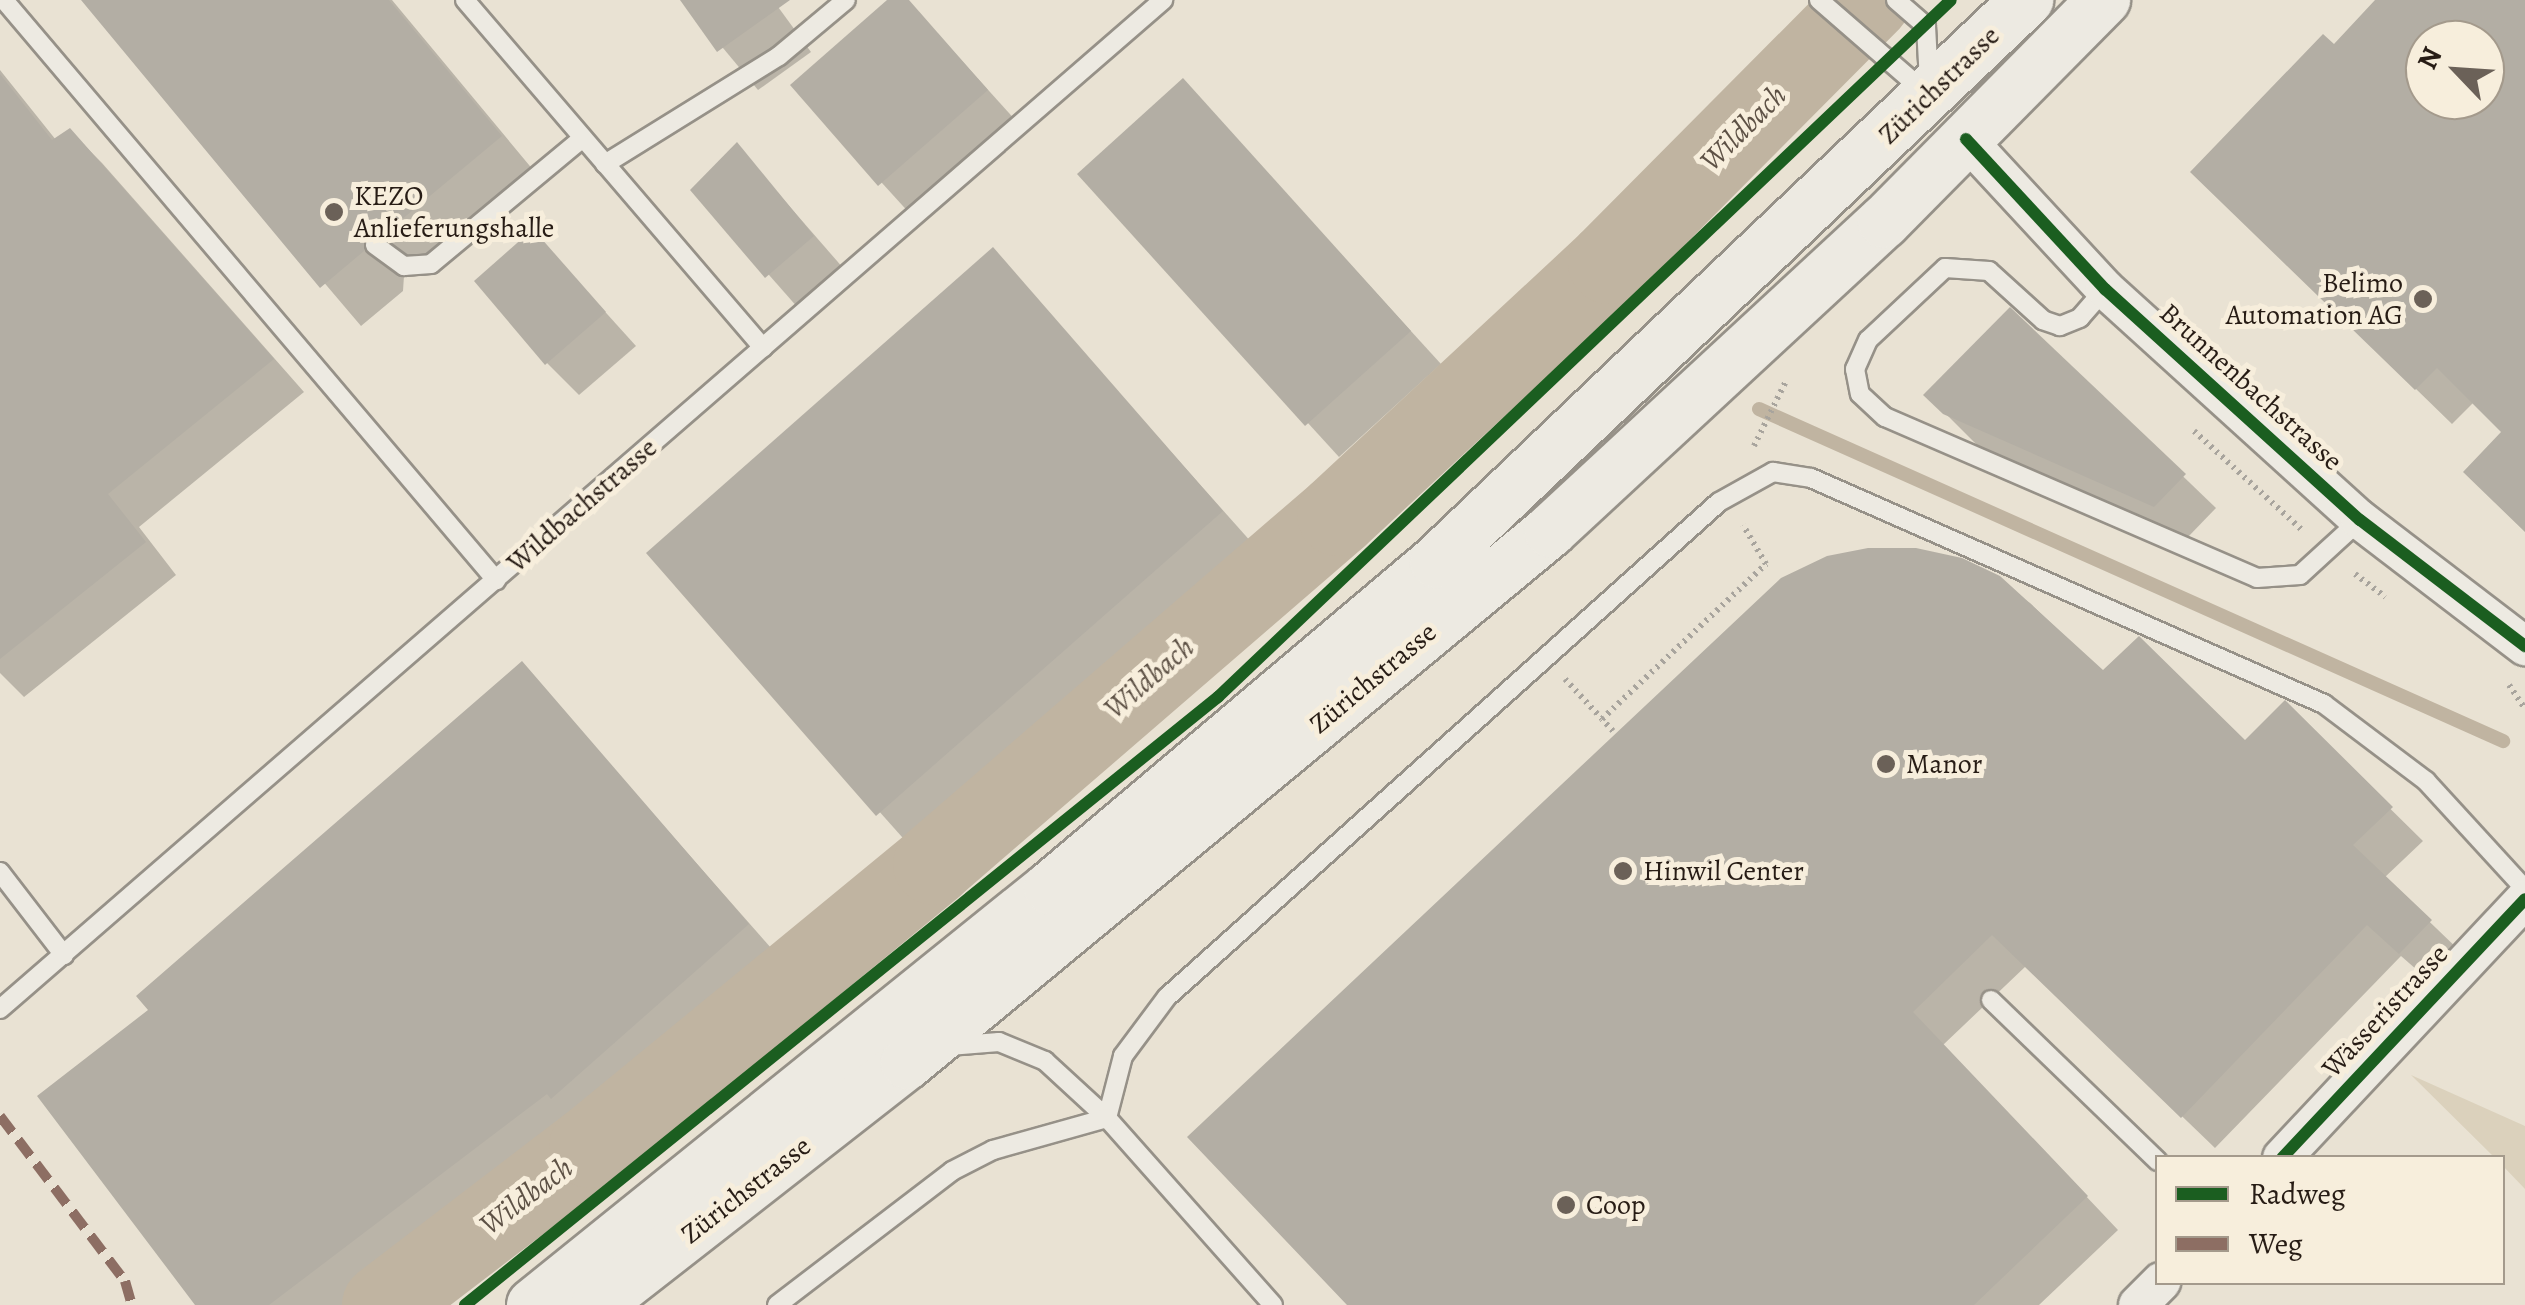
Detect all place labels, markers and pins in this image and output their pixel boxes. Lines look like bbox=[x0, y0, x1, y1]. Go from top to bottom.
place label: KEZO Anlieferungshalle bbox=[354, 179, 554, 245]
marker: KEZO Anlieferungshalle bbox=[323, 201, 345, 223]
place label: Belimo Automation AG bbox=[2226, 266, 2403, 332]
marker: Belimo Automation AG bbox=[2412, 288, 2434, 310]
place label: Manor bbox=[1906, 747, 1982, 781]
marker: Manor bbox=[1875, 753, 1897, 775]
place label: Hinwil Center bbox=[1643, 854, 1804, 888]
marker: Hinwil Center bbox=[1612, 860, 1634, 882]
place label: Coop bbox=[1586, 1188, 1646, 1222]
marker: Coop bbox=[1555, 1194, 1577, 1216]

